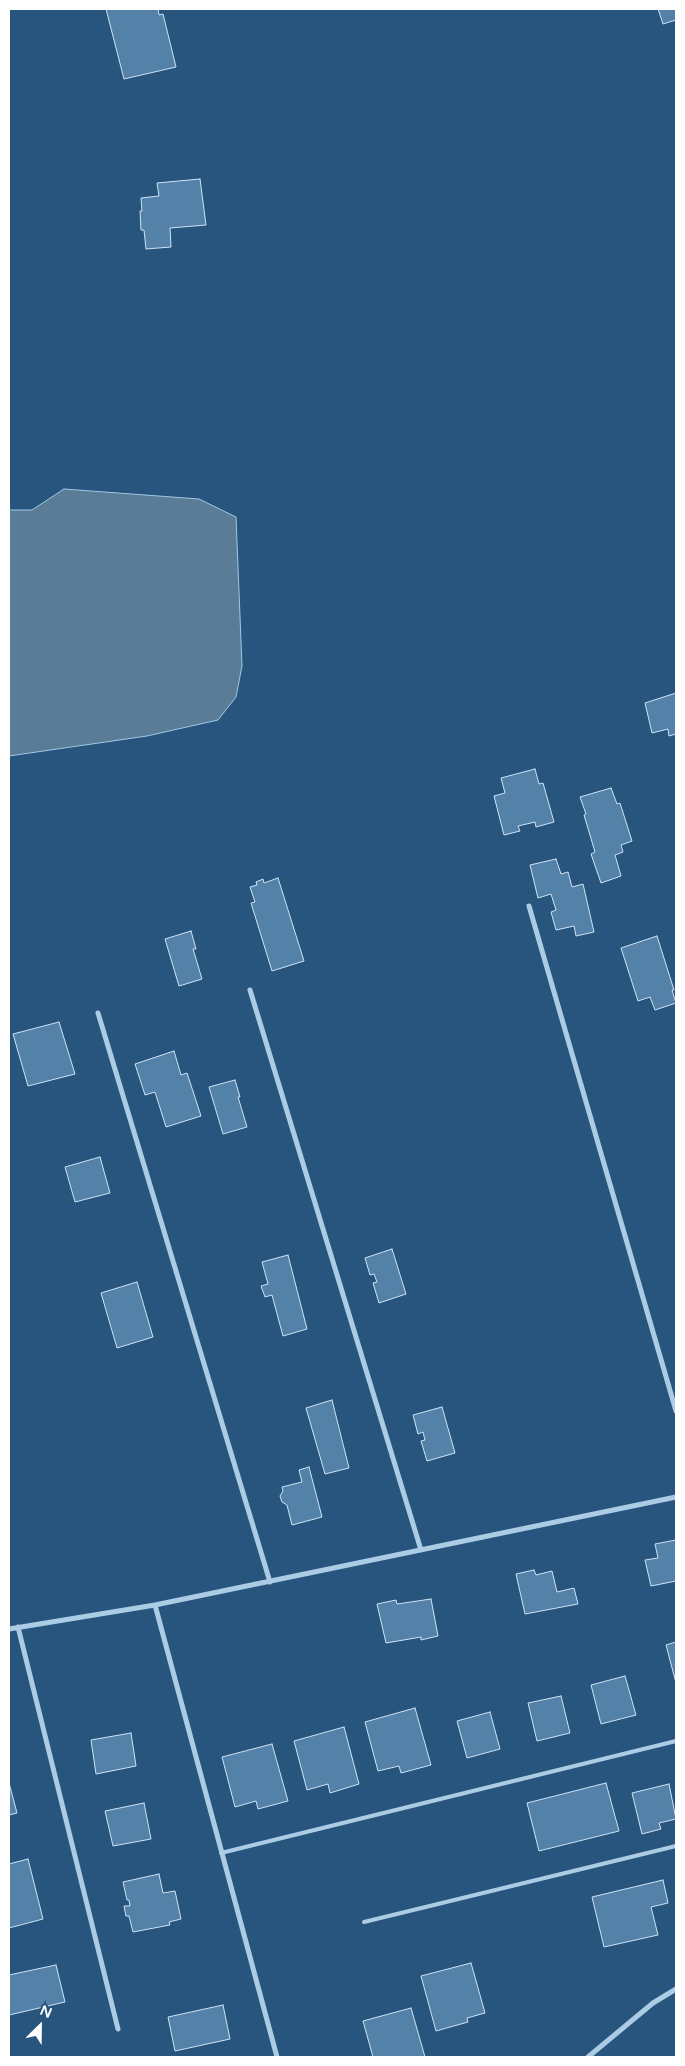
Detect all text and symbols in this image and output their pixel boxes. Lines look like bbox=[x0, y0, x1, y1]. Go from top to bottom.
north arrow bbox=[15, 2001, 65, 2051]
text: N bbox=[38, 2002, 55, 2022]

